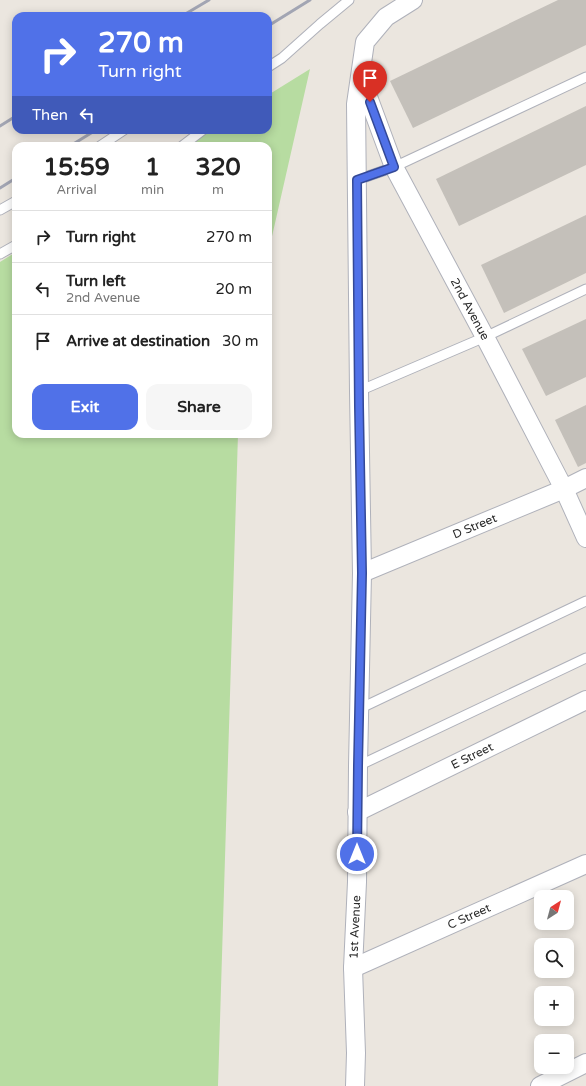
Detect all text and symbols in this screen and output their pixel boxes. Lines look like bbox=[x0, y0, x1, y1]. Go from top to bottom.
text: 270 m bbox=[98, 26, 184, 60]
icon: right bbox=[32, 28, 84, 80]
text: Turn right bbox=[98, 60, 182, 82]
pin bbox=[353, 61, 387, 102]
icon: arrive bbox=[359, 67, 381, 89]
icon: left bbox=[76, 104, 98, 126]
text: Then bbox=[32, 106, 68, 124]
text: 15:59 bbox=[43, 153, 110, 182]
text: 1 bbox=[145, 153, 160, 182]
text: 320 bbox=[195, 153, 241, 182]
text: Arrival bbox=[56, 182, 97, 198]
text: min bbox=[141, 182, 164, 198]
text: m bbox=[212, 182, 224, 198]
icon: right bbox=[32, 226, 54, 248]
text: Turn right bbox=[66, 228, 136, 246]
text: 270 m bbox=[206, 228, 252, 246]
text: Turn left bbox=[66, 272, 126, 290]
street label: 2nd Avenue bbox=[448, 275, 492, 343]
icon: left bbox=[32, 278, 54, 300]
text: 20 m bbox=[215, 280, 252, 298]
text: 2nd Avenue bbox=[66, 290, 140, 306]
icon: arrive bbox=[32, 330, 54, 352]
text: Arrive at destination bbox=[66, 332, 210, 350]
text: 30 m bbox=[222, 332, 259, 350]
button: Exit bbox=[32, 384, 138, 430]
button: Share bbox=[146, 384, 252, 430]
street label: D Street bbox=[451, 511, 499, 542]
street label: E Street bbox=[449, 739, 496, 772]
position arrow bbox=[336, 833, 378, 875]
north arrow bbox=[534, 890, 574, 930]
map controls bbox=[534, 890, 574, 1074]
street label: 1st Avenue bbox=[346, 895, 363, 959]
street label: C Street bbox=[445, 900, 493, 932]
button: search bbox=[534, 938, 574, 978]
button: + bbox=[534, 986, 574, 1026]
button: − bbox=[534, 1034, 574, 1074]

